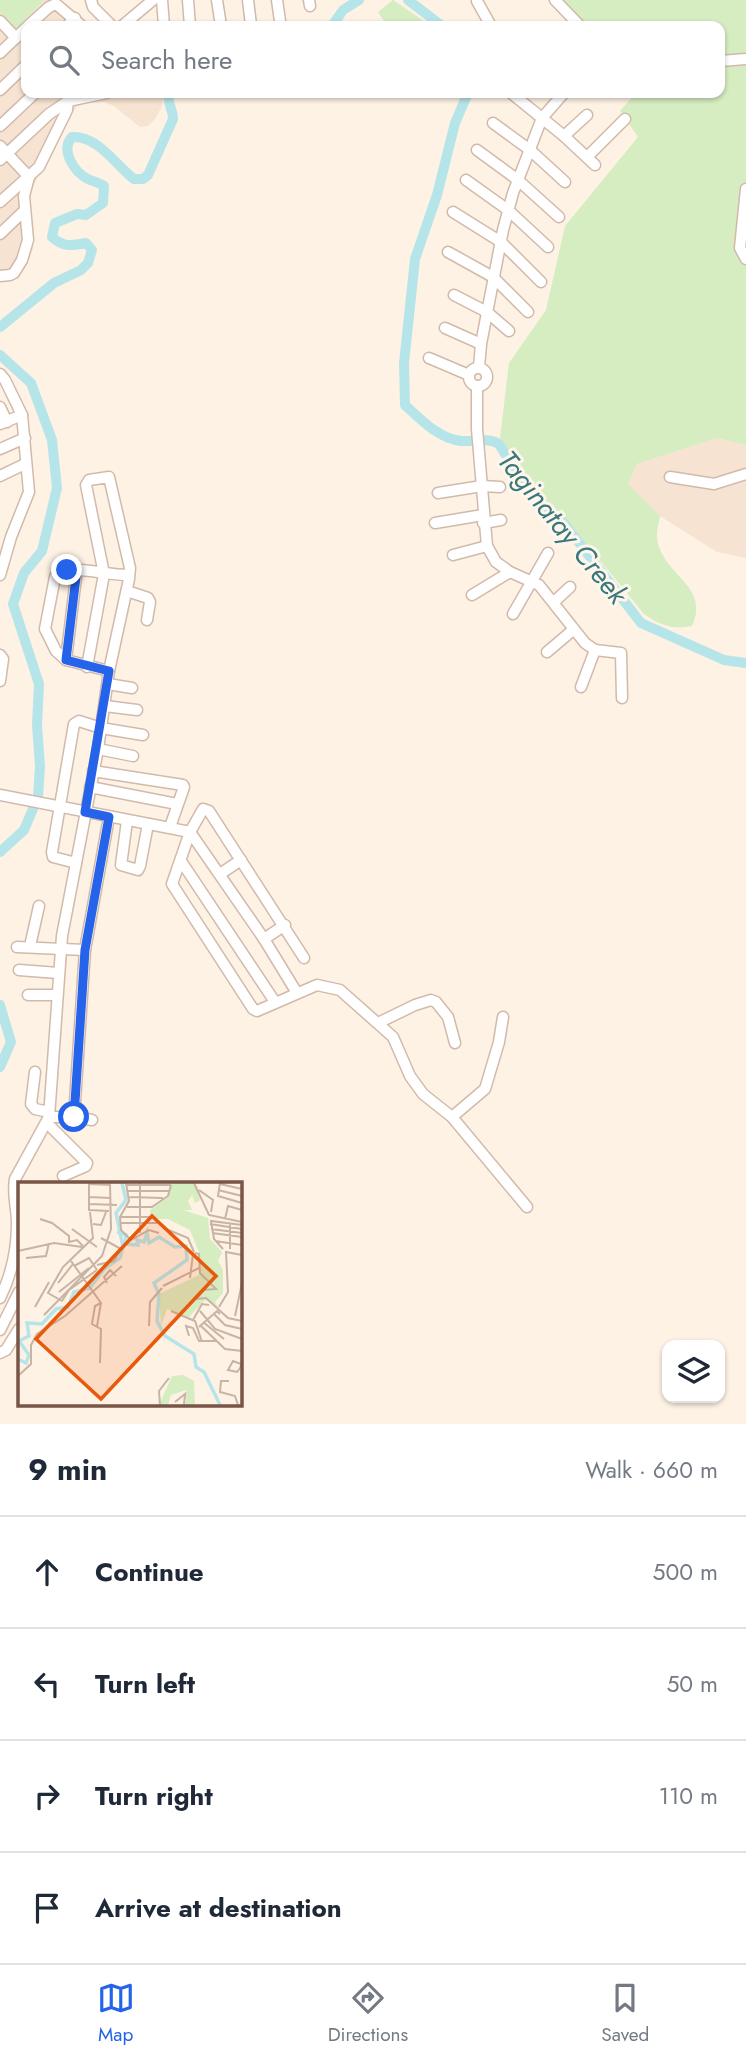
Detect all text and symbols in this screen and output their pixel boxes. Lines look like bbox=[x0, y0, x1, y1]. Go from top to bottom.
search box bbox=[21, 21, 725, 98]
icon: search bbox=[45, 41, 83, 79]
text: Search here bbox=[101, 41, 233, 79]
water label: Taginatay Creek bbox=[488, 442, 638, 614]
route end bbox=[51, 554, 82, 585]
route start bbox=[58, 1101, 89, 1132]
inset map bbox=[18, 1182, 242, 1406]
map controls bbox=[662, 1340, 725, 1403]
button: layers bbox=[662, 1340, 725, 1403]
text: 9 min bbox=[28, 1448, 107, 1491]
text: Walk · 660 m bbox=[585, 1453, 718, 1487]
icon: ahead bbox=[28, 1553, 66, 1591]
text: Continue bbox=[95, 1553, 204, 1591]
text: 500 m bbox=[653, 1555, 718, 1589]
icon: left bbox=[28, 1665, 66, 1703]
text: Turn left bbox=[95, 1665, 195, 1703]
text: 50 m bbox=[666, 1667, 718, 1701]
icon: right bbox=[28, 1777, 66, 1815]
text: Turn right bbox=[95, 1777, 213, 1815]
text: 110 m bbox=[659, 1779, 718, 1813]
icon: arrive bbox=[28, 1889, 66, 1927]
text: Arrive at destination bbox=[95, 1889, 342, 1927]
tab: Map bbox=[97, 1979, 135, 2048]
tab: Directions bbox=[328, 1979, 408, 2048]
tab: Saved bbox=[601, 1979, 649, 2048]

